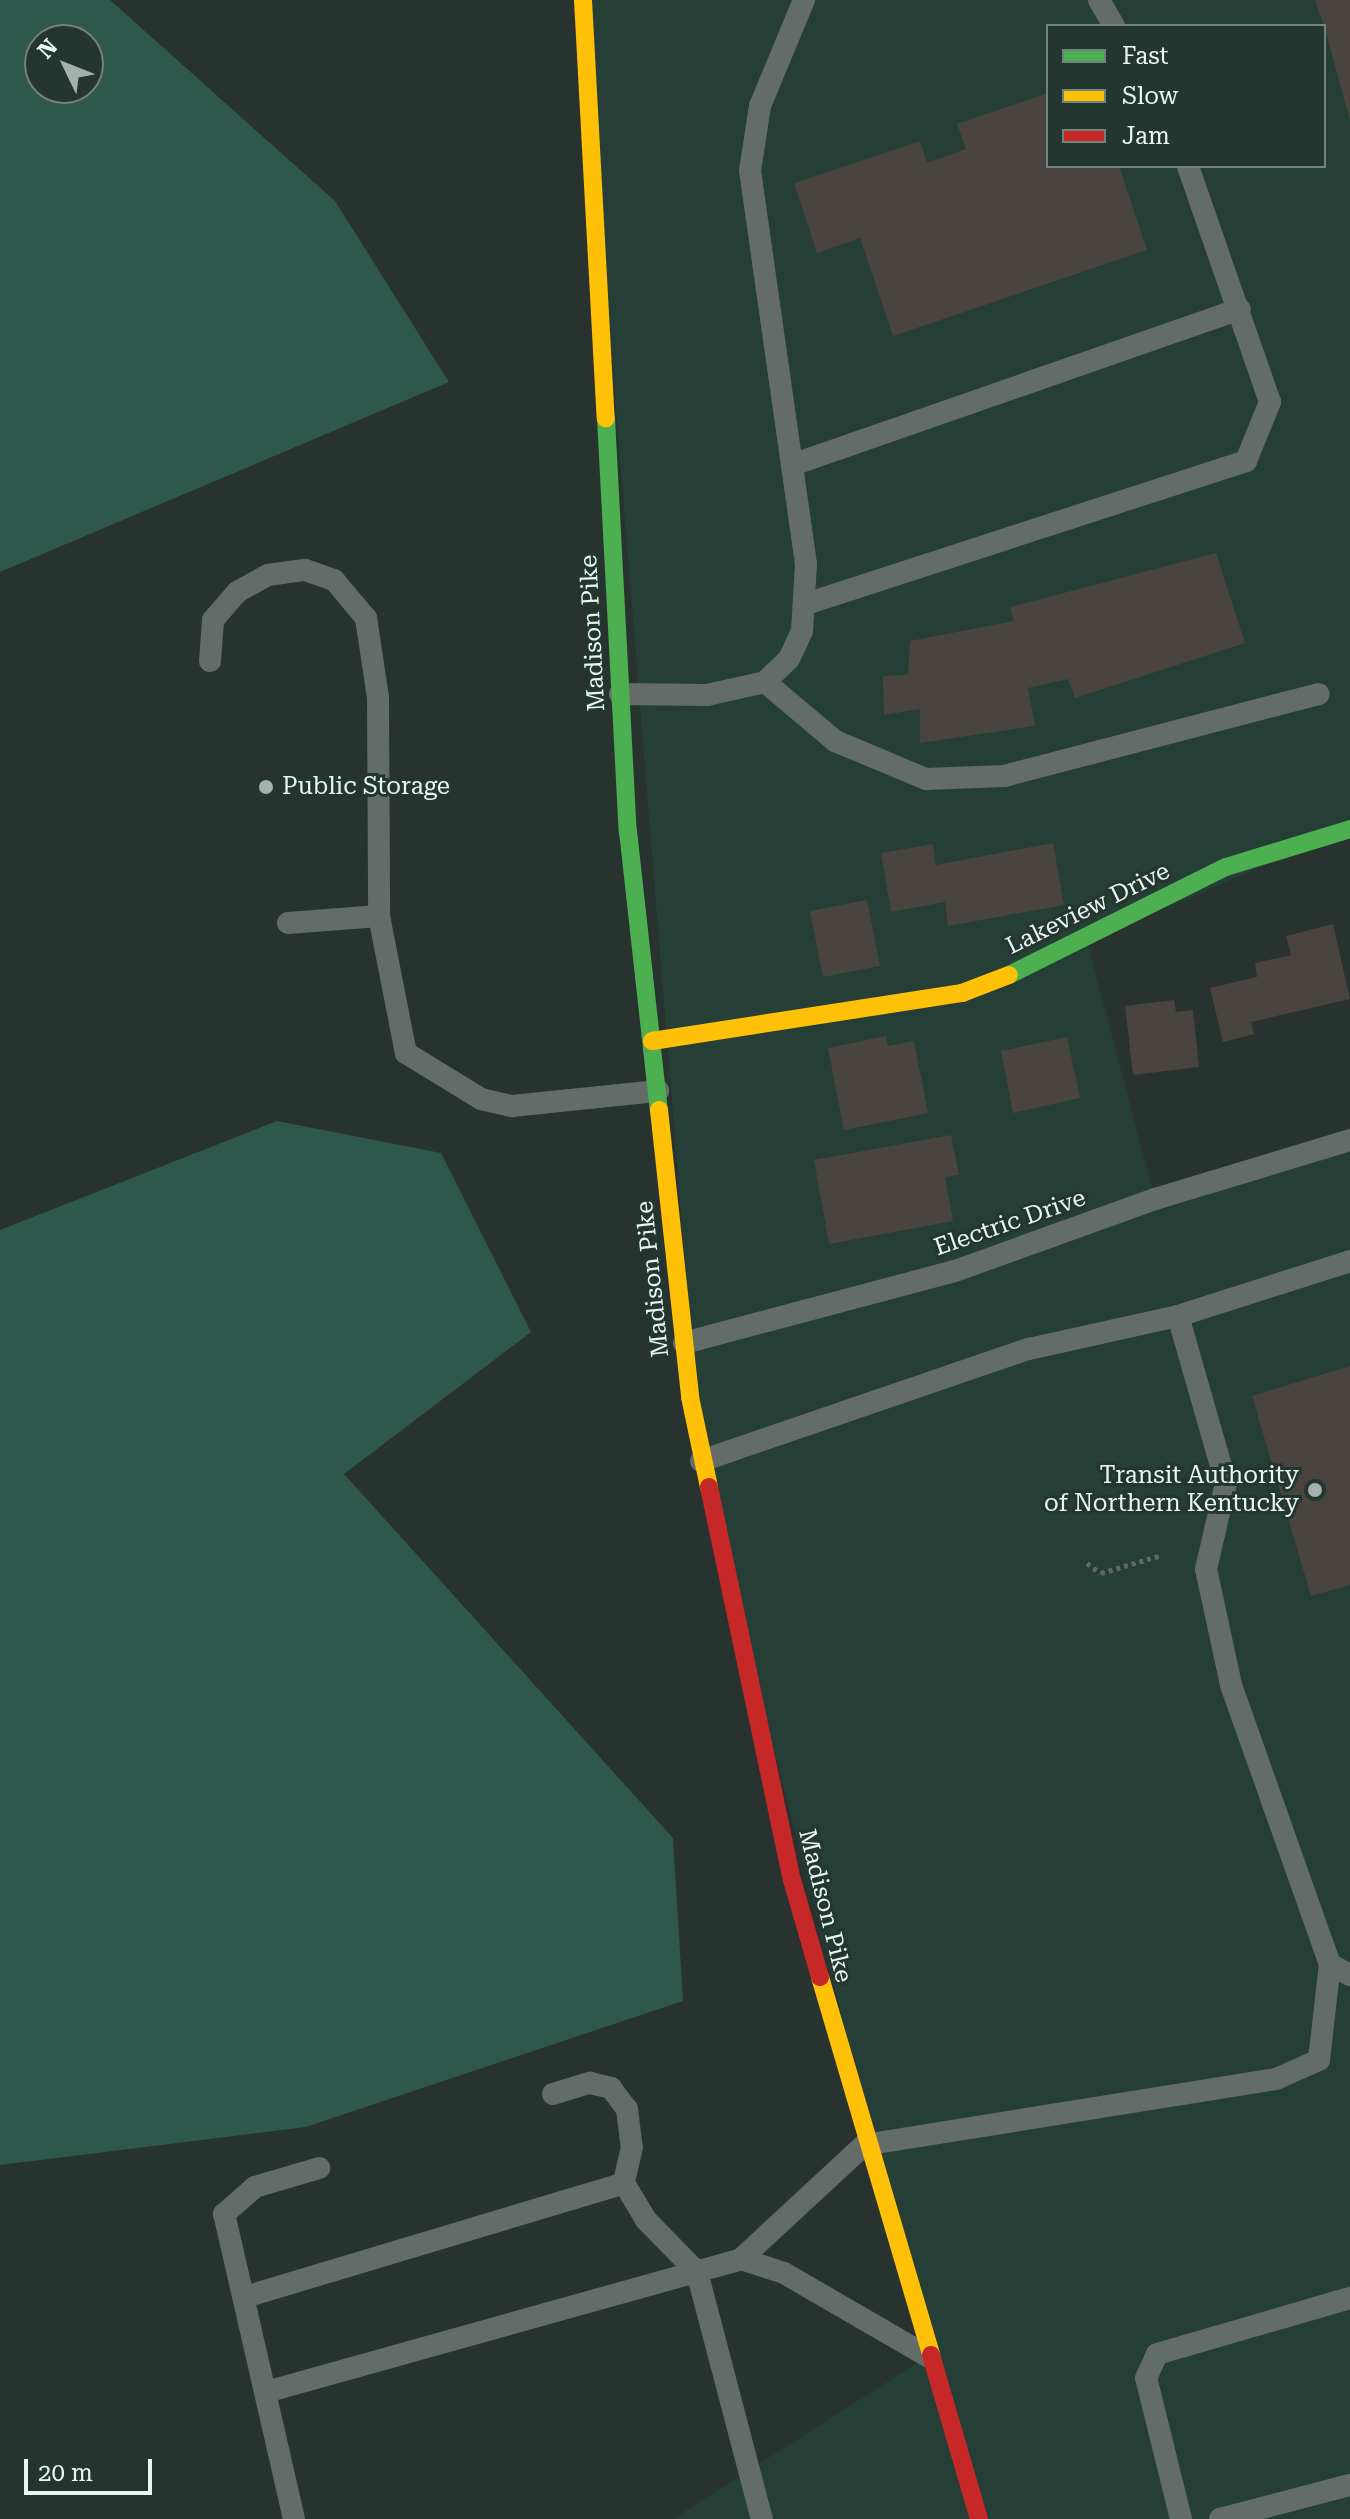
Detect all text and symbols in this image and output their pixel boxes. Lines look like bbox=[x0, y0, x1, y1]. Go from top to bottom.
north arrow bbox=[24, 24, 104, 104]
legend bbox=[1046, 24, 1326, 168]
text: N bbox=[33, 34, 62, 63]
text: Fast bbox=[1122, 42, 1169, 70]
text: Slow bbox=[1122, 82, 1178, 110]
text: Jam bbox=[1122, 122, 1170, 150]
street label: Madison Pike bbox=[575, 554, 611, 712]
place label: Public Storage bbox=[282, 773, 450, 801]
marker: Public Storage bbox=[257, 778, 275, 796]
street label: Lakeview Drive bbox=[1001, 857, 1175, 961]
street label: Electric Drive bbox=[931, 1184, 1089, 1262]
street label: Madison Pike bbox=[630, 1199, 676, 1359]
place label: Transit Authority of Northern Kentucky bbox=[1044, 1462, 1299, 1518]
marker: Transit Authority of Northern Kentucky bbox=[1306, 1481, 1324, 1499]
street label: Madison Pike bbox=[792, 1826, 858, 1986]
scale bar bbox=[28, 2443, 156, 2493]
text: 20 m bbox=[38, 2459, 93, 2487]

